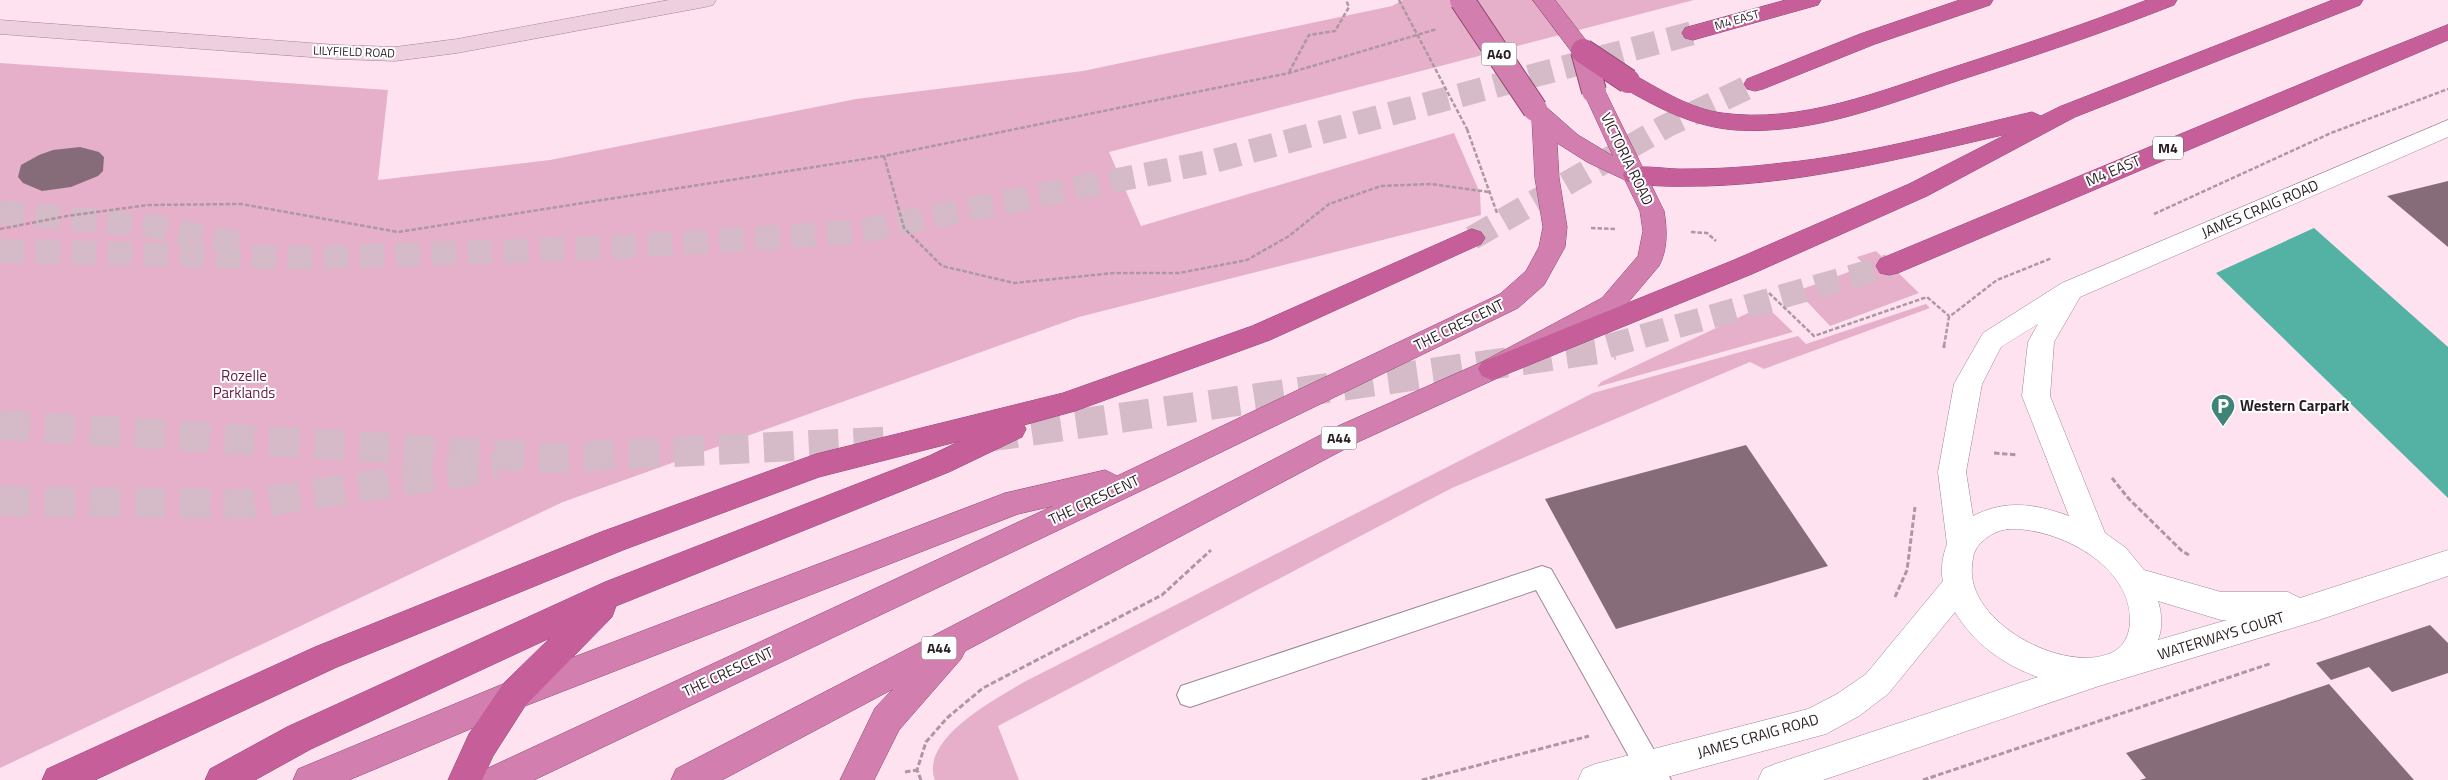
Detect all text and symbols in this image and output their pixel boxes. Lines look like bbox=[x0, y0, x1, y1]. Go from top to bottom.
street label: M4 EAST bbox=[1712, 4, 1762, 35]
street label: LILYFIELD ROAD bbox=[313, 41, 396, 62]
road number: A40 bbox=[1482, 42, 1516, 66]
street label: VICTORIA ROAD bbox=[1595, 108, 1660, 209]
road number: M4 bbox=[2153, 136, 2183, 160]
street label: M4 EAST bbox=[2082, 149, 2144, 192]
street label: JAMES CRAIG ROAD bbox=[2197, 173, 2322, 244]
street label: THE CRESCENT bbox=[1410, 293, 1508, 356]
park label: Rozelle Parklands bbox=[213, 364, 275, 404]
parking icon: Western Carpark bbox=[2210, 393, 2236, 427]
place label: Western Carpark bbox=[2240, 394, 2349, 417]
road number: A44 bbox=[1322, 426, 1356, 449]
street label: THE CRESCENT bbox=[1045, 468, 1143, 531]
street label: WATERWAYS COURT bbox=[2155, 605, 2287, 666]
road number: A44 bbox=[922, 636, 956, 660]
street label: THE CRESCENT bbox=[679, 640, 777, 703]
street label: JAMES CRAIG ROAD bbox=[1694, 707, 1821, 764]

